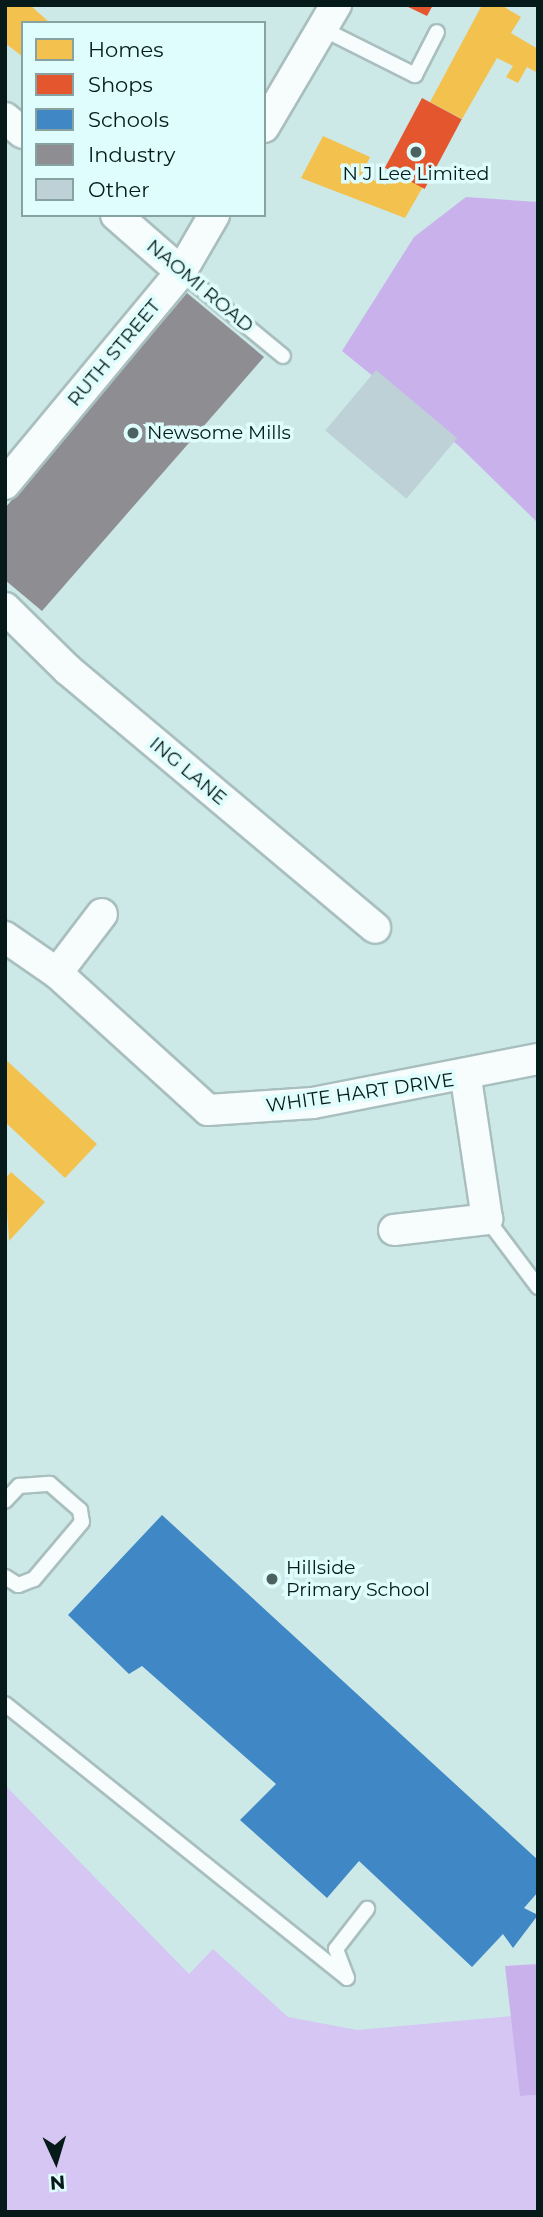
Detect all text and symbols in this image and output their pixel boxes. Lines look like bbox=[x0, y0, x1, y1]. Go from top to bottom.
legend bbox=[21, 21, 266, 217]
text: Homes bbox=[88, 37, 163, 62]
text: Shops bbox=[88, 72, 153, 97]
text: Schools bbox=[88, 107, 169, 132]
text: Industry bbox=[88, 142, 175, 167]
marker: N J Lee Limited bbox=[408, 144, 424, 160]
place label: N J Lee Limited bbox=[342, 163, 490, 185]
text: Other bbox=[88, 177, 150, 202]
street label: NAOMI ROAD bbox=[142, 235, 258, 337]
street label: RUTH STREET bbox=[63, 295, 165, 411]
place label: Newsome Mills bbox=[147, 422, 291, 444]
marker: Newsome Mills bbox=[125, 425, 141, 441]
street label: ING LANE bbox=[145, 732, 231, 810]
street label: WHITE HART DRIVE bbox=[264, 1069, 456, 1117]
place label: Hillside Primary School bbox=[286, 1557, 430, 1601]
marker: Hillside Primary School bbox=[264, 1571, 280, 1587]
north arrow bbox=[21, 2126, 91, 2196]
text: N bbox=[49, 2170, 66, 2194]

